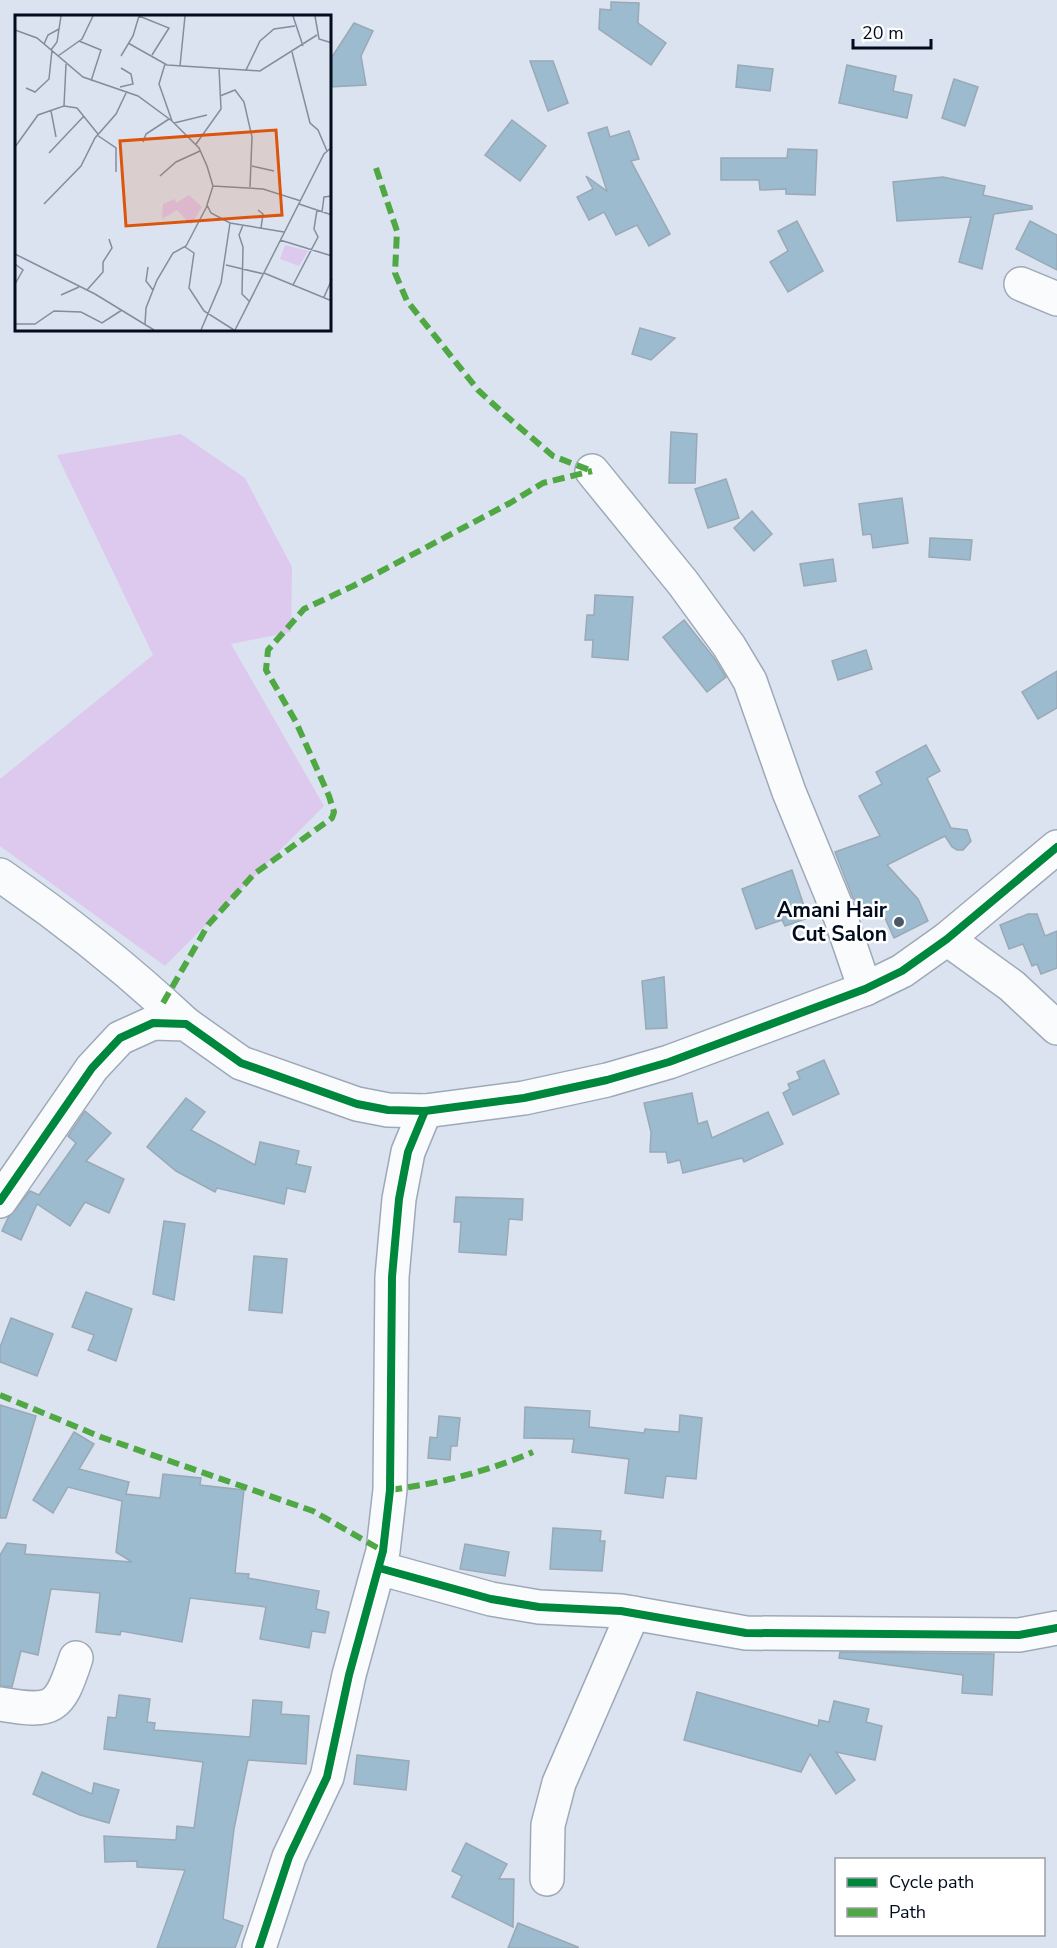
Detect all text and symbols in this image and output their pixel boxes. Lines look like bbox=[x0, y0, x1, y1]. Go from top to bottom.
scale bar bbox=[853, 12, 931, 50]
inset map bbox=[15, 15, 332, 332]
text: 20 m bbox=[862, 21, 904, 45]
place label: Amani Hair Cut Salon bbox=[777, 896, 888, 948]
marker: Amani Hair Cut Salon bbox=[892, 915, 906, 929]
legend bbox=[835, 1858, 1045, 1936]
text: Cycle path bbox=[889, 1870, 974, 1894]
text: Path bbox=[889, 1900, 926, 1924]

